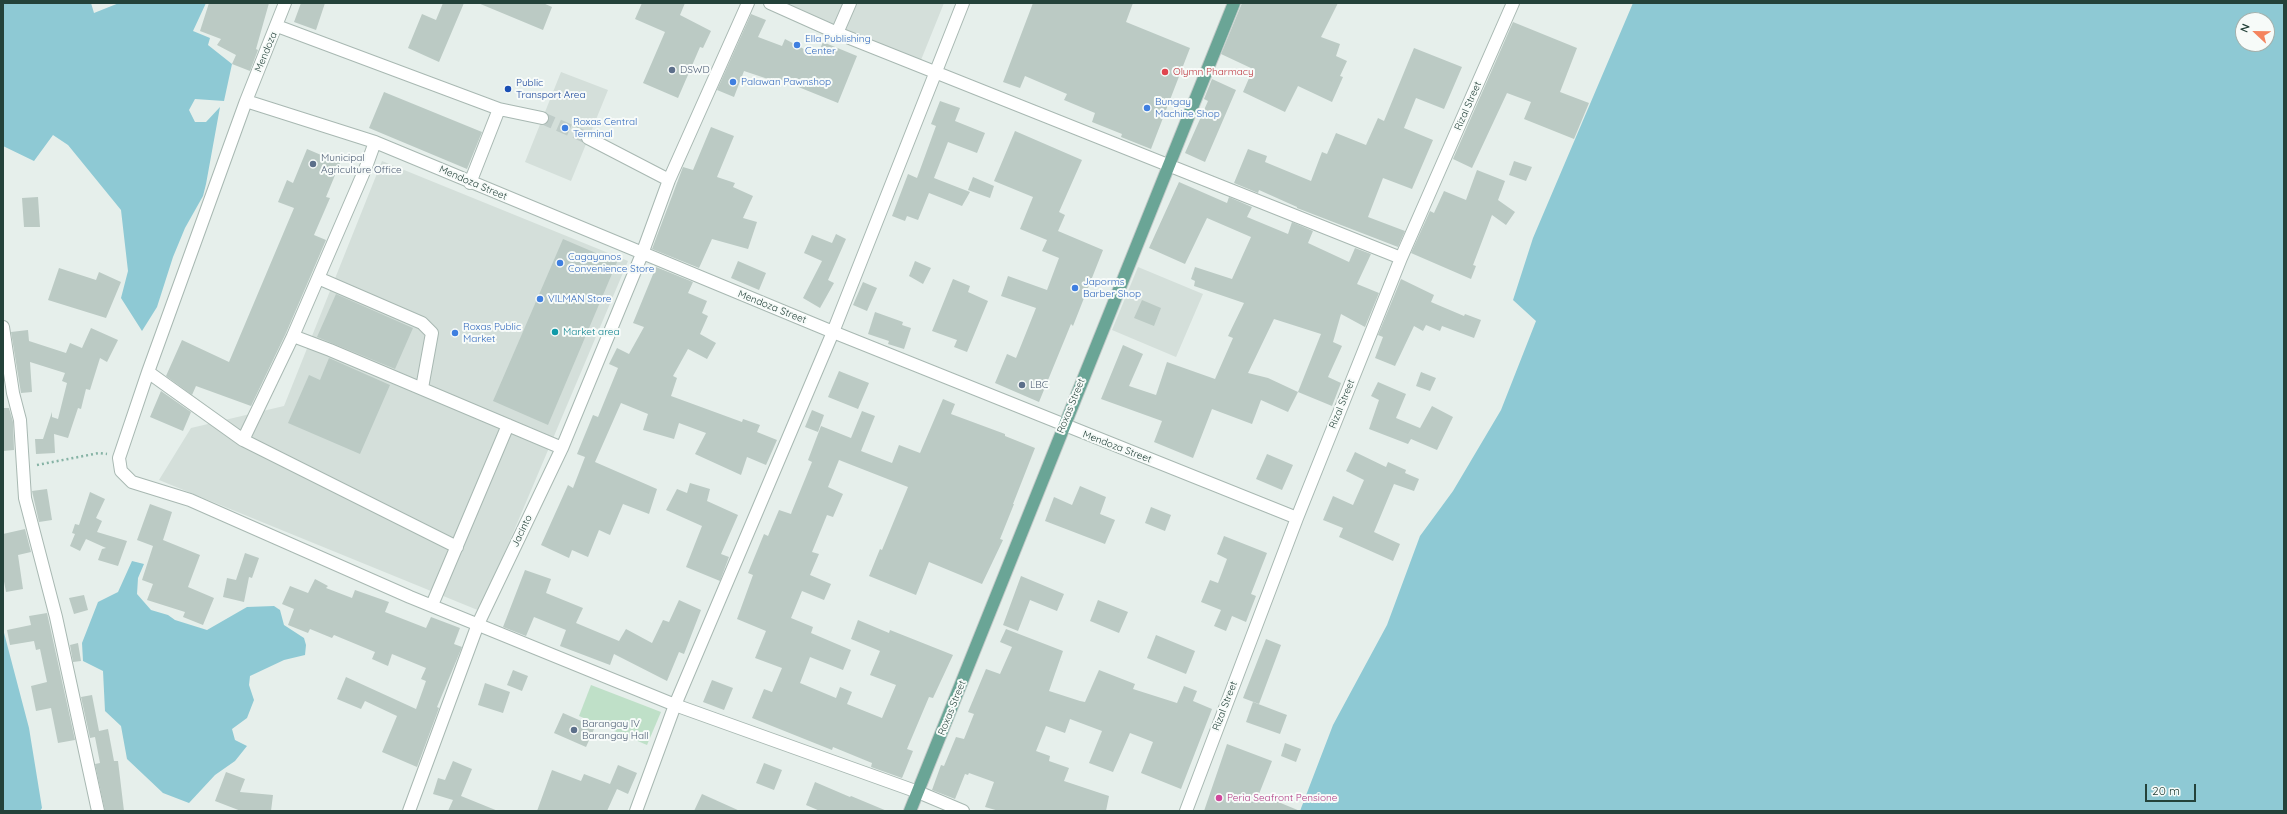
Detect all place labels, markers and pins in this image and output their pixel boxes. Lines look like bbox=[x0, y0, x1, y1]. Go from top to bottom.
place label: Ella Publishing Center bbox=[805, 33, 871, 56]
marker: Ella Publishing Center bbox=[792, 40, 802, 50]
place label: DSWD bbox=[680, 64, 710, 76]
marker: DSWD bbox=[667, 65, 677, 75]
place label: Olymn Pharmacy bbox=[1173, 66, 1254, 78]
marker: Olymn Pharmacy bbox=[1160, 67, 1170, 77]
place label: Palawan Pawnshop bbox=[741, 76, 831, 88]
place label: Public Transport Area bbox=[516, 77, 586, 100]
marker: Palawan Pawnshop bbox=[728, 77, 738, 87]
marker: Public Transport Area bbox=[503, 84, 513, 94]
place label: Bungay Machine Shop bbox=[1155, 96, 1220, 120]
marker: Bungay Machine Shop bbox=[1142, 103, 1152, 113]
place label: Roxas Central Terminal bbox=[573, 116, 637, 140]
marker: Roxas Central Terminal bbox=[560, 123, 570, 133]
place label: Municipal Agriculture Office bbox=[321, 152, 402, 176]
marker: Municipal Agriculture Office bbox=[308, 159, 318, 169]
place label: Cagayanos Convenience Store bbox=[568, 251, 654, 274]
marker: Cagayanos Convenience Store bbox=[555, 258, 565, 268]
place label: Japorms Barber Shop bbox=[1083, 276, 1141, 300]
marker: Japorms Barber Shop bbox=[1070, 283, 1080, 293]
place label: VILMAN Store bbox=[548, 293, 611, 305]
marker: VILMAN Store bbox=[535, 294, 545, 304]
place label: Roxas Public Market bbox=[463, 321, 521, 344]
place label: Market area bbox=[563, 326, 620, 338]
marker: Market area bbox=[550, 327, 560, 337]
marker: Roxas Public Market bbox=[450, 328, 460, 338]
place label: LBC bbox=[1030, 379, 1048, 391]
marker: LBC bbox=[1017, 380, 1027, 390]
place label: Barangay IV Barangay Hall bbox=[582, 718, 649, 742]
marker: Barangay IV Barangay Hall bbox=[569, 725, 579, 735]
place label: Peria Seafront Pensione bbox=[1227, 792, 1337, 804]
marker: Peria Seafront Pensione bbox=[1214, 793, 1224, 803]

